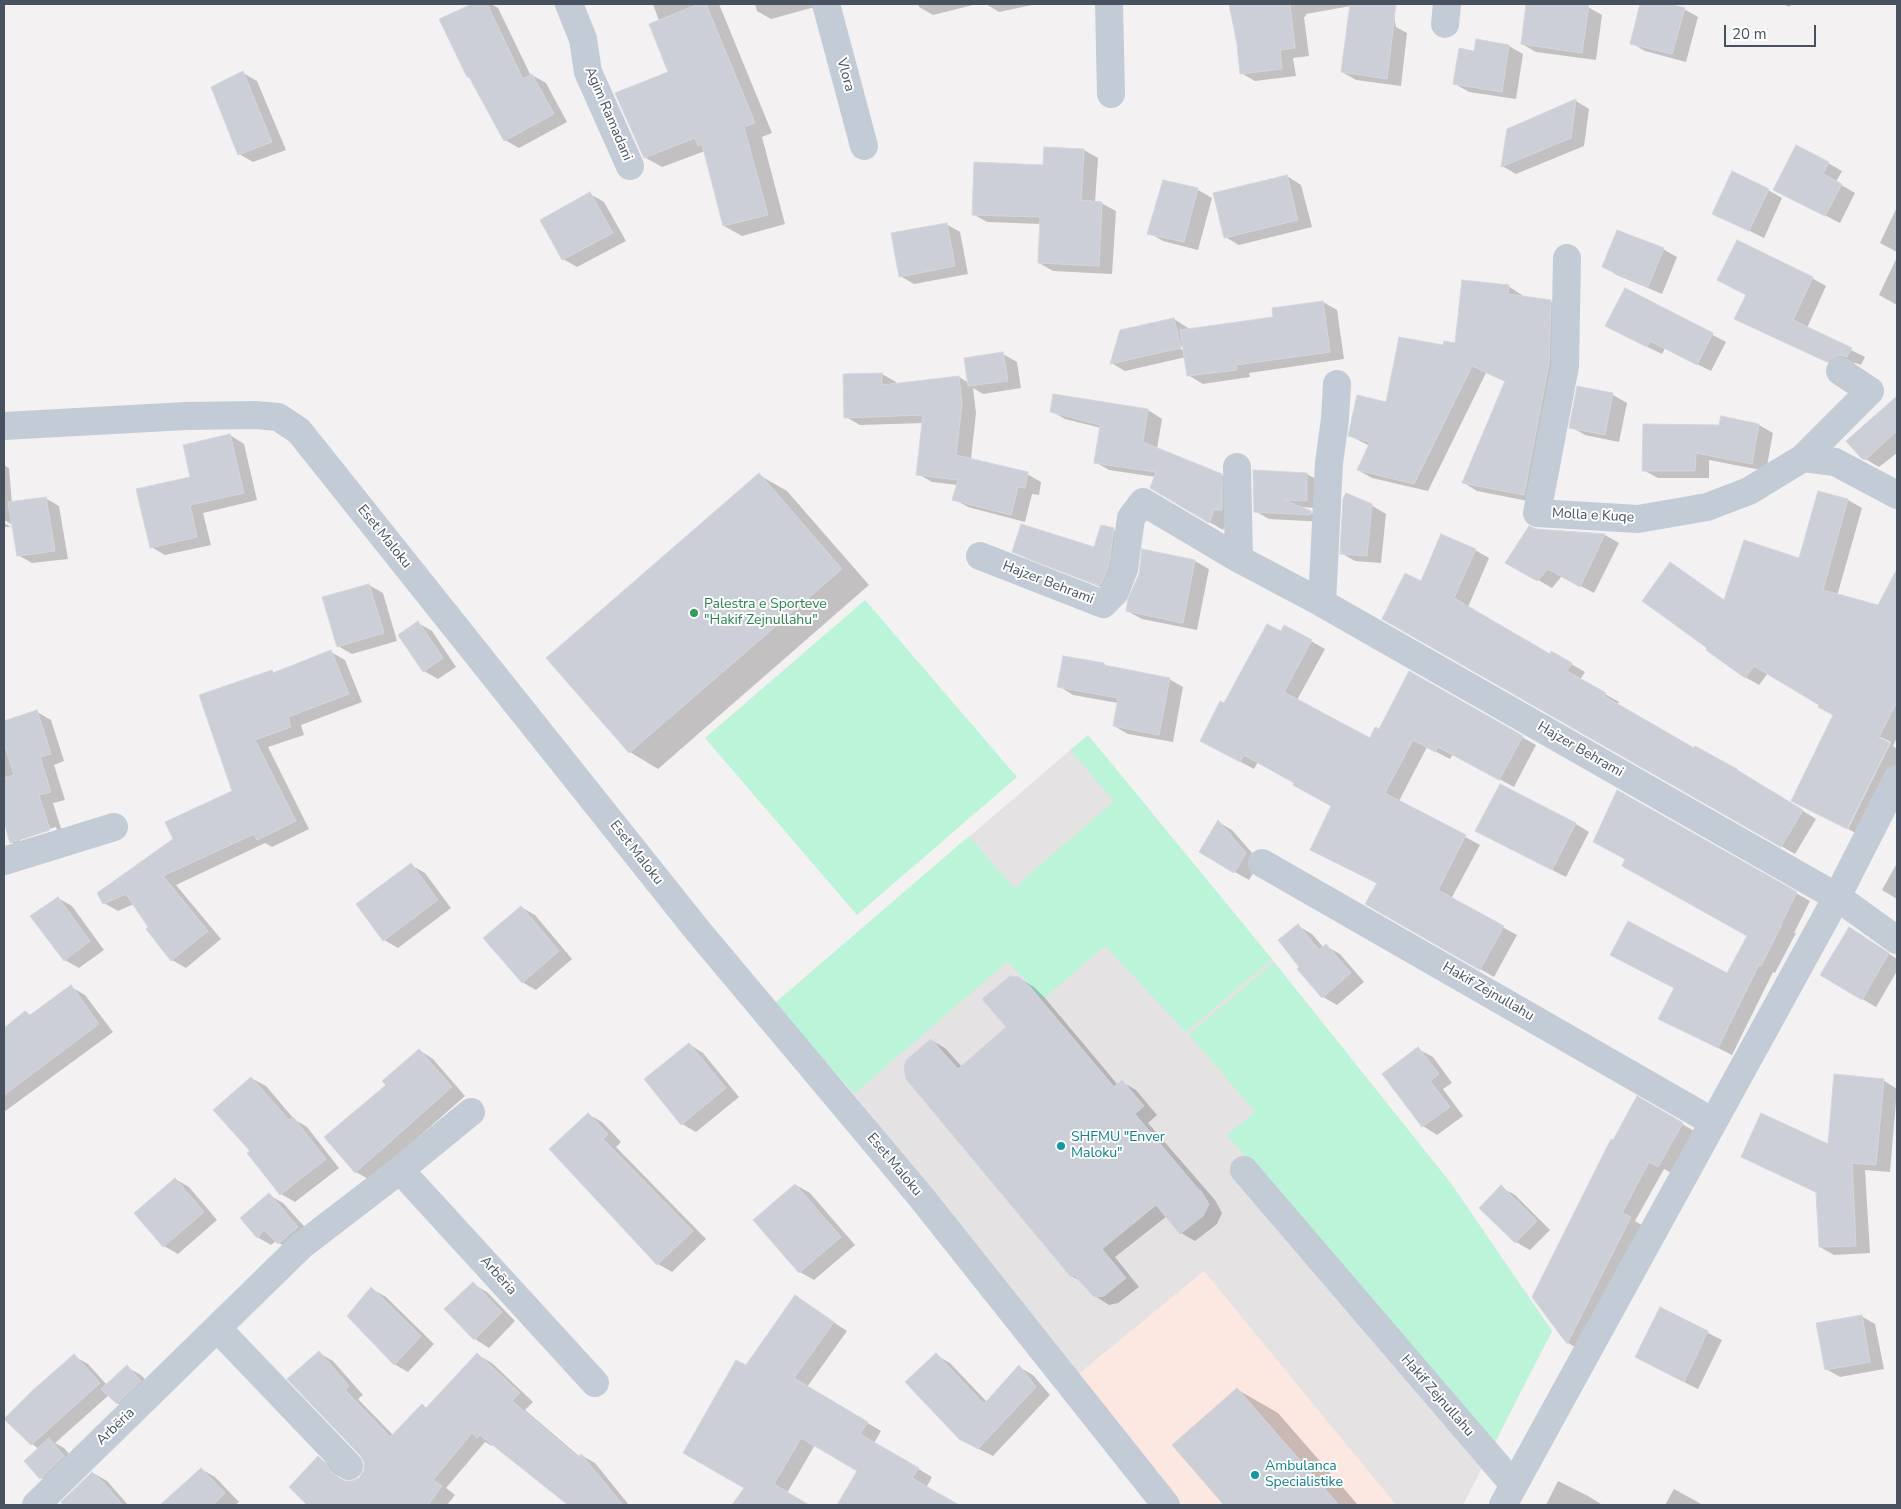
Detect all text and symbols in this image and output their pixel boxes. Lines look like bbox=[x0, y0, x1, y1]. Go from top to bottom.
scale bar bbox=[1726, 15, 1818, 47]
text: 20 m bbox=[1732, 24, 1767, 44]
street label: Vlora bbox=[833, 56, 857, 94]
street label: Agim Ramadani bbox=[581, 65, 635, 163]
street label: Eset Maloku bbox=[353, 502, 415, 572]
street label: Molla e Kuqe bbox=[1552, 505, 1634, 527]
street label: Hajzer Behrami bbox=[1000, 558, 1096, 608]
place label: Palestra e Sporteve "Hakif Zejnullahu" bbox=[704, 597, 827, 630]
marker: Palestra e Sporteve "Hakif Zejnullahu" bbox=[688, 607, 700, 619]
street label: Hajzer Behrami bbox=[1534, 719, 1626, 781]
street label: Eset Maloku bbox=[606, 818, 666, 888]
street label: Hakif Zejnullahu bbox=[1439, 959, 1537, 1025]
street label: Eset Maloku bbox=[863, 1130, 925, 1200]
place label: SHFMU "Enver Maloku" bbox=[1071, 1130, 1165, 1162]
marker: SHFMU "Enver Maloku" bbox=[1055, 1140, 1067, 1152]
street label: Arbëria bbox=[476, 1253, 520, 1299]
street label: Hakif Zejnullahu bbox=[1397, 1352, 1477, 1440]
street label: Arbëria bbox=[93, 1405, 139, 1449]
place label: Ambulanca Specialistike bbox=[1265, 1459, 1343, 1491]
marker: Ambulanca Specialistike bbox=[1249, 1469, 1261, 1481]

